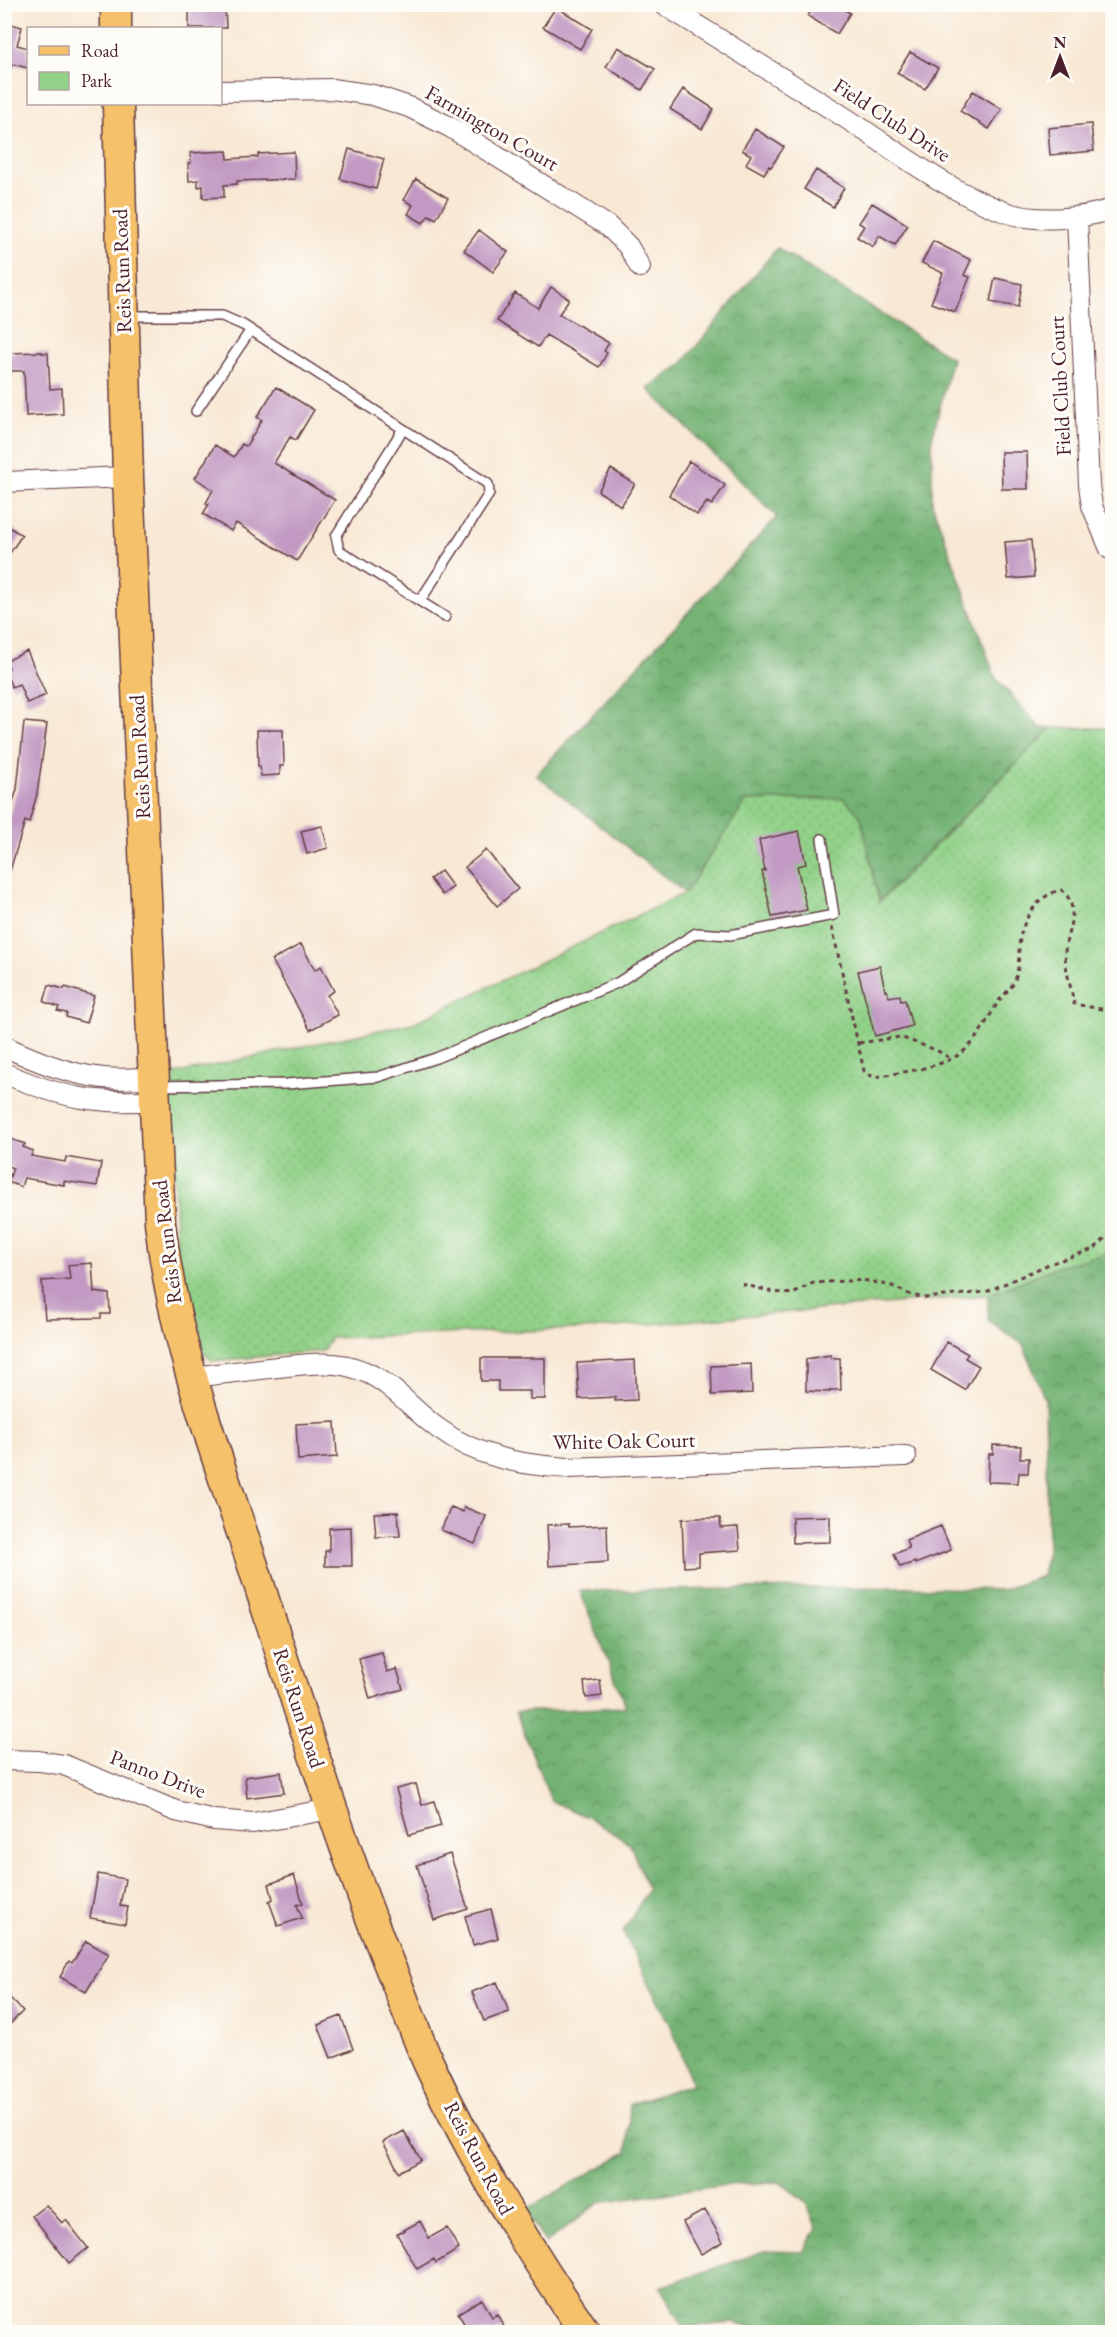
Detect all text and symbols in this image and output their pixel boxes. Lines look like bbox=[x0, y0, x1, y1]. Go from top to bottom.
legend bbox=[27, 27, 222, 105]
north arrow bbox=[1030, 27, 1090, 87]
text: N bbox=[1054, 32, 1067, 53]
text: Road bbox=[81, 39, 120, 62]
text: Park bbox=[81, 69, 112, 92]
street label: Field Club Drive bbox=[828, 72, 956, 168]
street label: Farmington Court bbox=[421, 79, 564, 177]
street label: Reis Run Road bbox=[106, 208, 137, 334]
street label: Field Club Court bbox=[1042, 315, 1077, 457]
street label: Reis Run Road bbox=[123, 694, 156, 820]
street label: Reis Run Road bbox=[145, 1178, 187, 1306]
street label: White Oak Court bbox=[552, 1426, 696, 1455]
street label: Reis Run Road bbox=[267, 1644, 332, 1772]
street label: Panno Drive bbox=[106, 1743, 210, 1804]
street label: Reis Run Road bbox=[438, 2096, 521, 2219]

